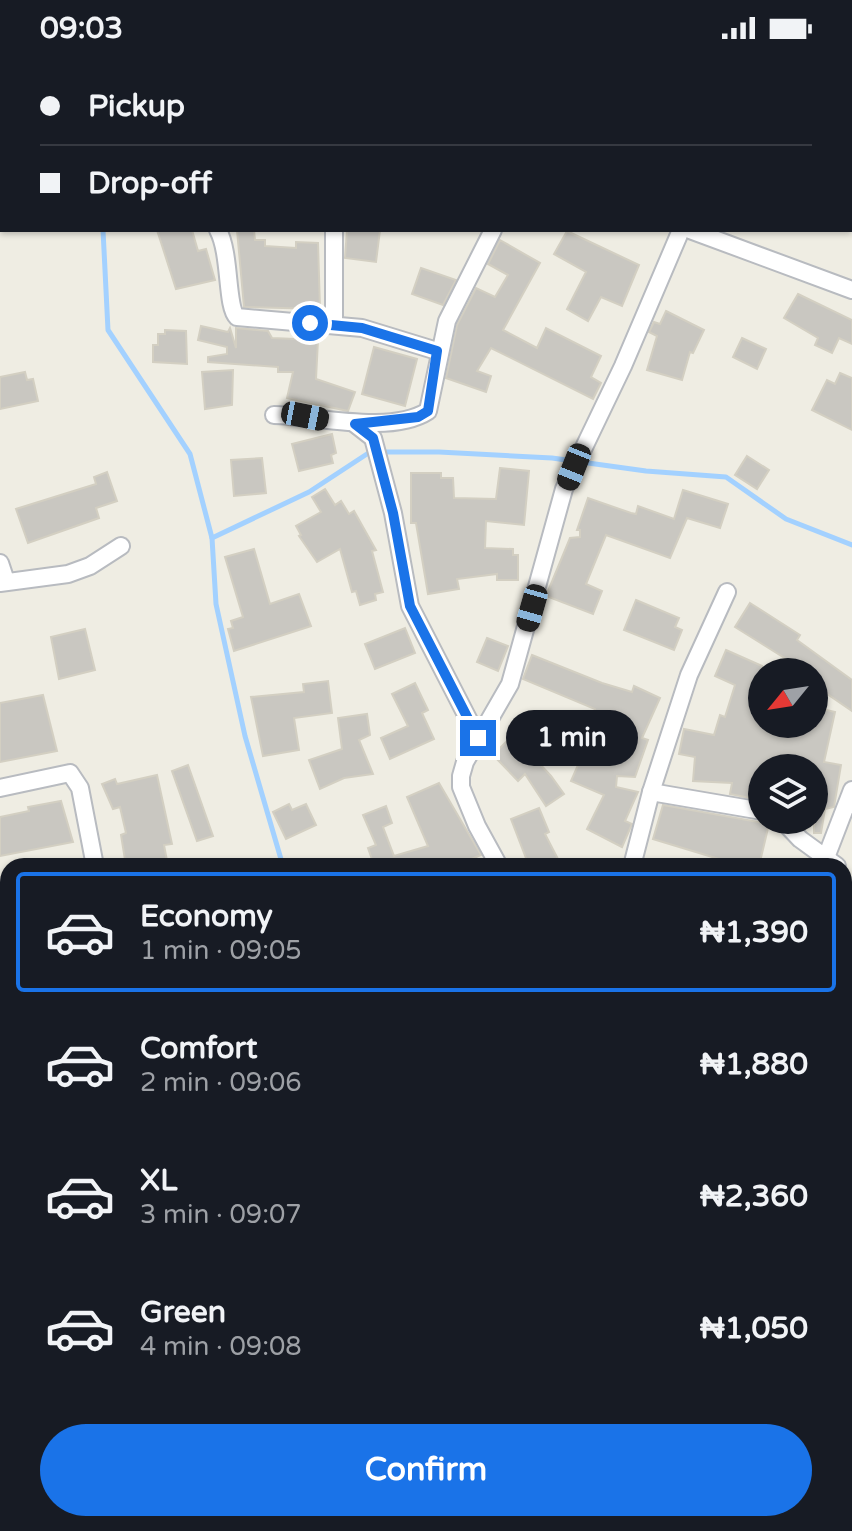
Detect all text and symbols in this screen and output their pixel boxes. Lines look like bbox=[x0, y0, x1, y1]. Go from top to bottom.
text: 09:03 bbox=[40, 10, 123, 47]
text: Pickup bbox=[88, 88, 185, 125]
text: Drop-off bbox=[88, 165, 212, 202]
route start bbox=[292, 305, 328, 341]
car bbox=[279, 400, 331, 432]
car bbox=[554, 440, 594, 494]
car bbox=[514, 582, 550, 634]
north arrow bbox=[748, 658, 828, 738]
map controls bbox=[748, 658, 828, 834]
callout: 1 min bbox=[506, 710, 638, 766]
route end bbox=[460, 720, 496, 756]
text: 1 min bbox=[537, 722, 607, 753]
button: layers bbox=[748, 754, 828, 834]
icon: car bbox=[44, 896, 116, 968]
text: Economy bbox=[140, 898, 273, 935]
text: ₦1,390 bbox=[700, 914, 808, 951]
text: 1 min · 09:05 bbox=[140, 935, 302, 966]
icon: car bbox=[44, 1028, 116, 1100]
text: Comfort bbox=[140, 1030, 258, 1067]
text: ₦1,880 bbox=[700, 1046, 808, 1083]
text: 2 min · 09:06 bbox=[140, 1067, 302, 1098]
icon: car bbox=[44, 1160, 116, 1232]
text: XL bbox=[140, 1162, 177, 1199]
text: ₦2,360 bbox=[700, 1178, 808, 1215]
text: 3 min · 09:07 bbox=[140, 1199, 302, 1230]
icon: car bbox=[44, 1292, 116, 1364]
text: Green bbox=[140, 1294, 226, 1331]
text: ₦1,050 bbox=[700, 1310, 808, 1347]
text: 4 min · 09:08 bbox=[140, 1331, 302, 1362]
button: Confirm bbox=[40, 1424, 812, 1516]

